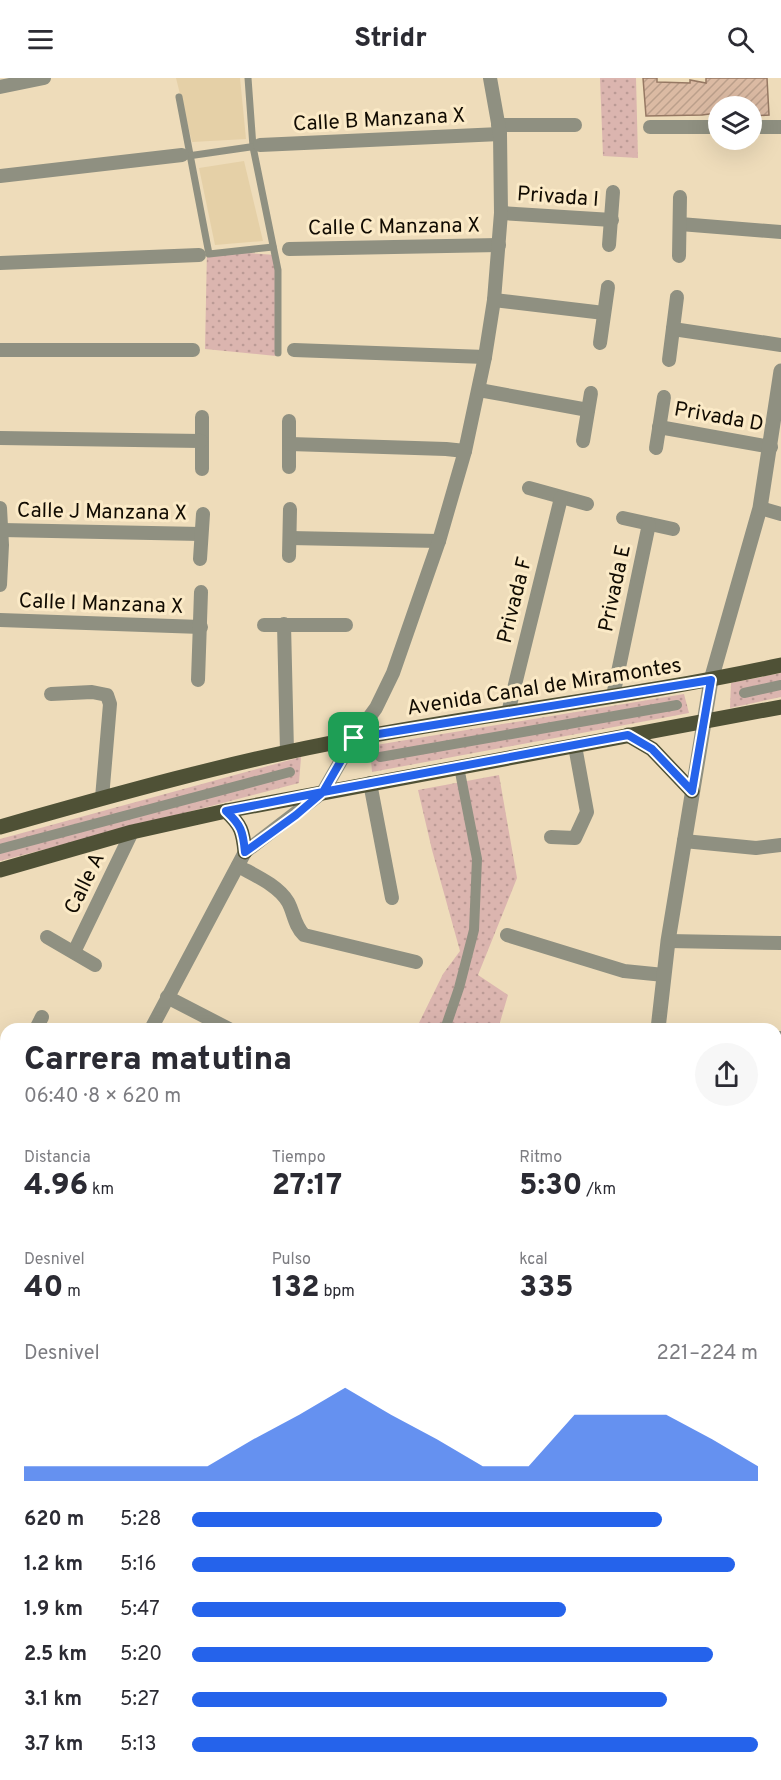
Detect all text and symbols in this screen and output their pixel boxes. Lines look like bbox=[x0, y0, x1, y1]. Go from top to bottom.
text: Stridr bbox=[354, 22, 427, 56]
icon: menu bbox=[24, 23, 57, 56]
icon: search bbox=[724, 23, 757, 56]
map controls bbox=[708, 96, 762, 150]
button: layers bbox=[708, 96, 762, 150]
street label: Calle B Manzana X bbox=[292, 103, 466, 138]
street label: Privada I bbox=[516, 181, 600, 214]
street label: Calle C Manzana X bbox=[308, 212, 480, 243]
street label: Privada D bbox=[672, 396, 766, 439]
street label: Calle J Manzana X bbox=[17, 498, 187, 527]
street label: Privada E bbox=[593, 542, 638, 634]
street label: Privada F bbox=[492, 554, 539, 646]
street label: Calle I Manzana X bbox=[18, 588, 184, 621]
street label: Avenida Canal de Miramontes bbox=[405, 652, 684, 723]
pin bbox=[328, 712, 379, 763]
icon: arrive bbox=[337, 721, 370, 754]
street label: Calle A bbox=[59, 848, 112, 919]
text: Carrera matutina bbox=[24, 1040, 292, 1082]
button: share bbox=[695, 1043, 758, 1106]
text: 06:40 · 8 × 620 m bbox=[24, 1084, 181, 1110]
text: Distancia bbox=[24, 1148, 91, 1168]
text: Tiempo bbox=[272, 1148, 326, 1168]
text: Ritmo bbox=[519, 1148, 562, 1168]
text: 4.96 bbox=[24, 1168, 88, 1205]
text: 27:17 bbox=[272, 1168, 342, 1205]
text: 5:30 bbox=[519, 1168, 582, 1205]
text: km bbox=[88, 1180, 114, 1200]
text: /km bbox=[582, 1180, 616, 1200]
text: Desnivel bbox=[24, 1250, 85, 1270]
text: Pulso bbox=[272, 1250, 311, 1270]
text: kcal bbox=[519, 1250, 548, 1270]
text: 40 bbox=[24, 1270, 63, 1307]
text: 132 bbox=[272, 1270, 320, 1307]
text: 335 bbox=[519, 1270, 574, 1307]
text: m bbox=[63, 1282, 81, 1302]
text: bpm bbox=[320, 1282, 355, 1302]
text: Desnivel bbox=[24, 1341, 100, 1367]
text: 221–224 m bbox=[657, 1341, 758, 1367]
text: 620 m bbox=[24, 1507, 84, 1533]
text: 5:28 bbox=[120, 1507, 161, 1533]
text: 1.2 km bbox=[24, 1552, 83, 1578]
text: 5:16 bbox=[120, 1552, 156, 1578]
text: 1.9 km bbox=[24, 1597, 83, 1623]
text: 5:47 bbox=[120, 1597, 160, 1623]
text: 2.5 km bbox=[24, 1642, 87, 1668]
text: 5:20 bbox=[120, 1642, 162, 1668]
text: 3.1 km bbox=[24, 1687, 82, 1713]
text: 5:27 bbox=[120, 1687, 159, 1713]
text: 3.7 km bbox=[24, 1732, 83, 1758]
text: 5:13 bbox=[120, 1732, 156, 1758]

